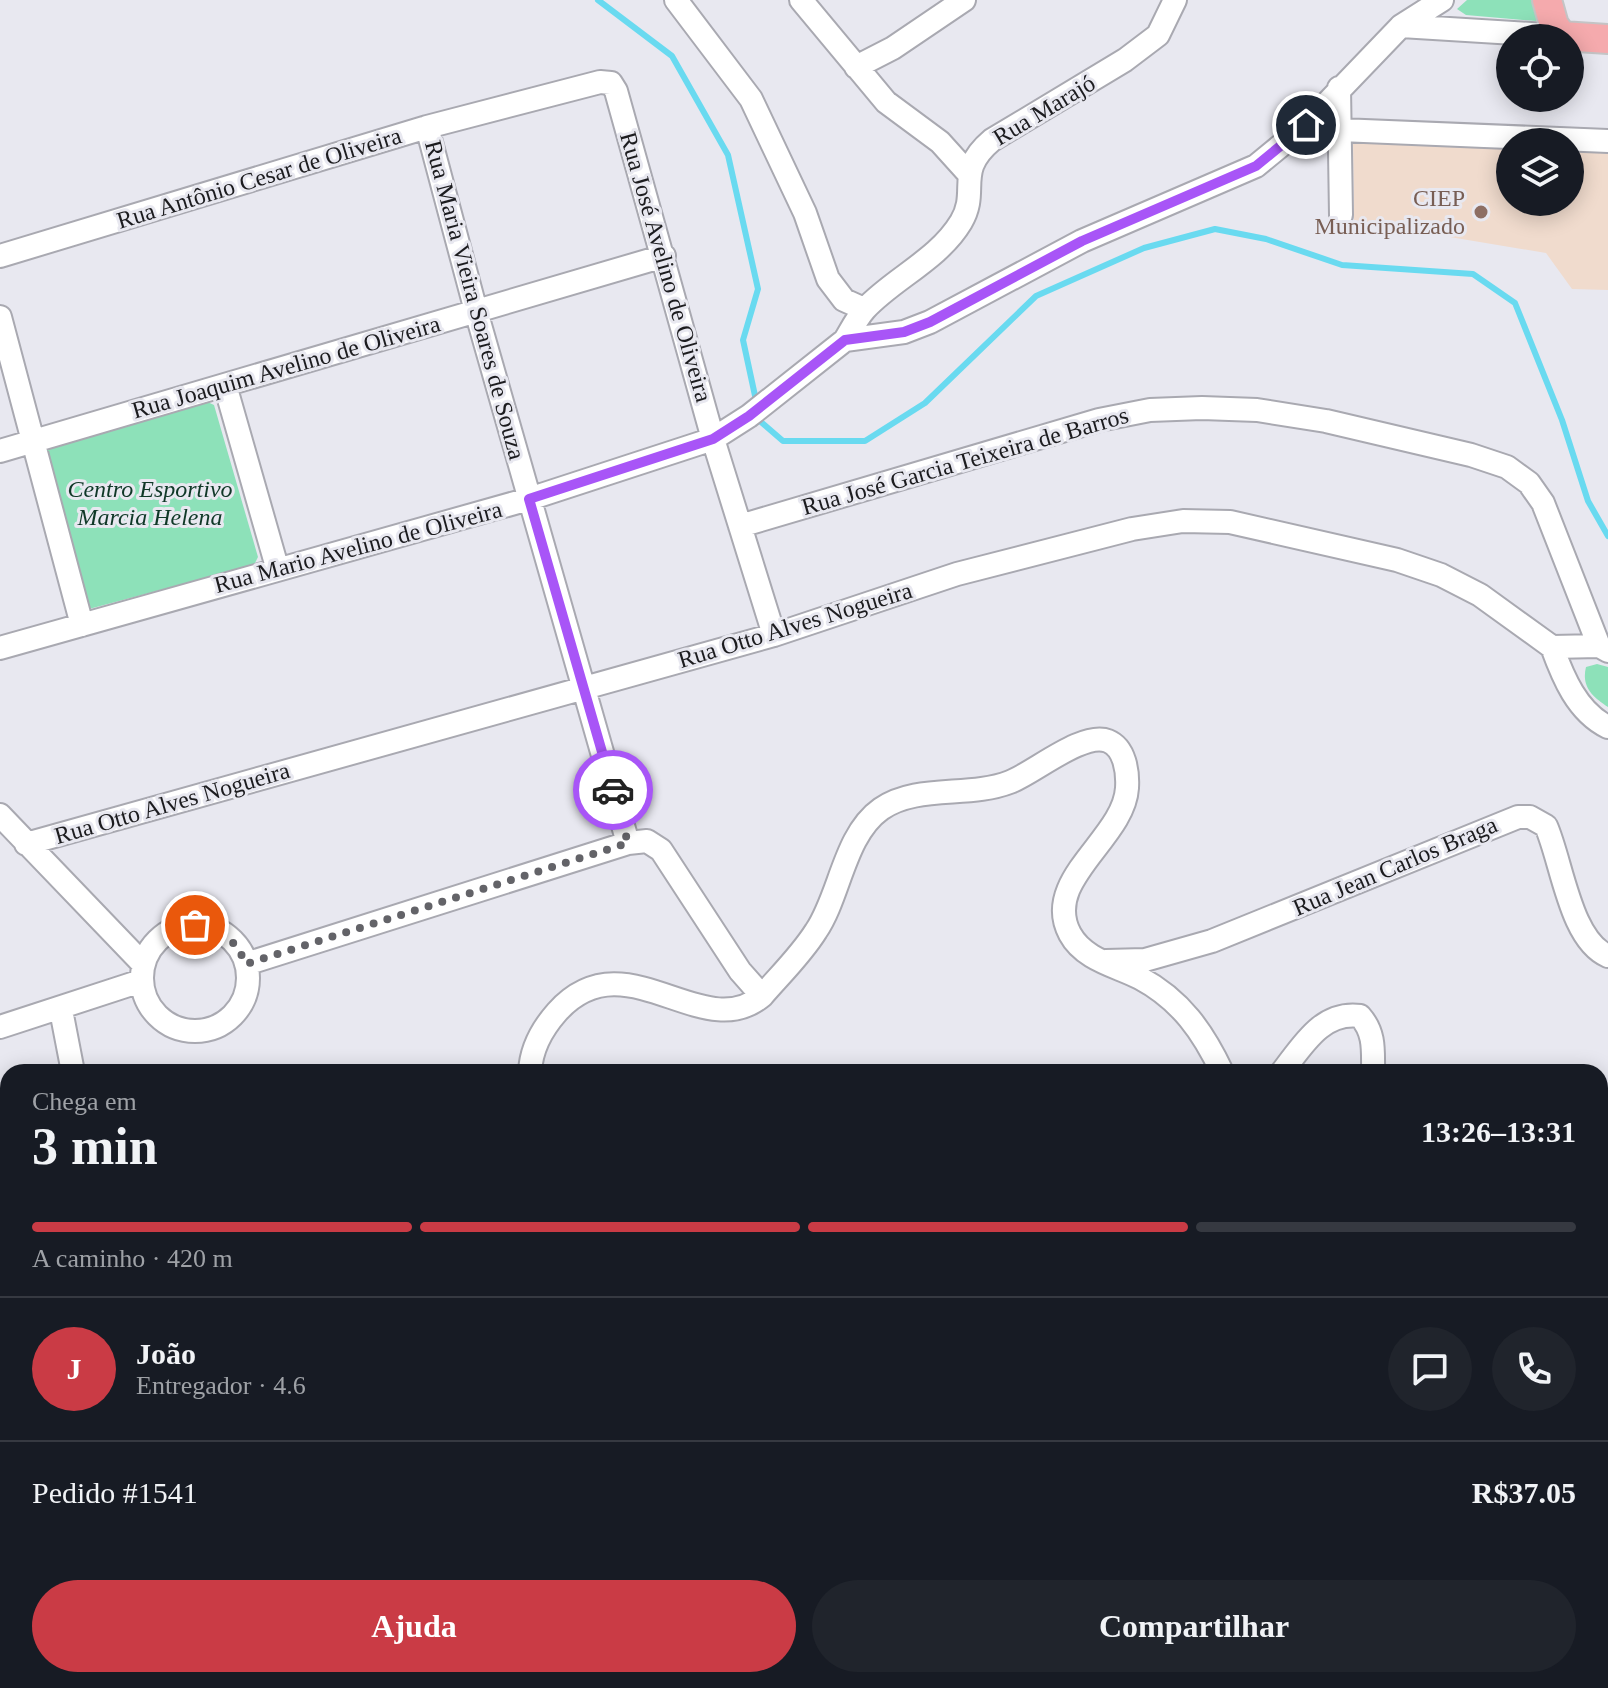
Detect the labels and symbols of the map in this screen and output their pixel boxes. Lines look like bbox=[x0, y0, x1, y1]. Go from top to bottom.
street label: Rua Marajó bbox=[988, 70, 1100, 150]
pin bbox=[1272, 91, 1340, 159]
street label: Rua Antônio Cesar de Oliveira bbox=[114, 122, 405, 234]
street label: Rua José Avelino de Oliveira bbox=[615, 129, 717, 405]
street label: Rua Maria Vieira Soares de Souza bbox=[420, 138, 530, 463]
place label: CIEP Municipalizado bbox=[1314, 185, 1465, 239]
marker: CIEP Municipalizado bbox=[1472, 203, 1490, 221]
street label: Rua Joaquim Avelino de Oliveira bbox=[129, 310, 443, 424]
street label: Rua José Garcia Teixeira de Barros bbox=[799, 402, 1131, 520]
park label: Centro Esportivo Marcia Helena bbox=[67, 476, 233, 530]
street label: Rua Mario Avelino de Oliveira bbox=[211, 496, 505, 598]
street label: Rua Otto Alves Nogueira bbox=[675, 577, 915, 673]
courier bbox=[573, 750, 653, 830]
street label: Rua Otto Alves Nogueira bbox=[51, 757, 293, 849]
street label: Rua Jean Carlos Braga bbox=[1289, 811, 1501, 921]
pin bbox=[161, 891, 229, 959]

